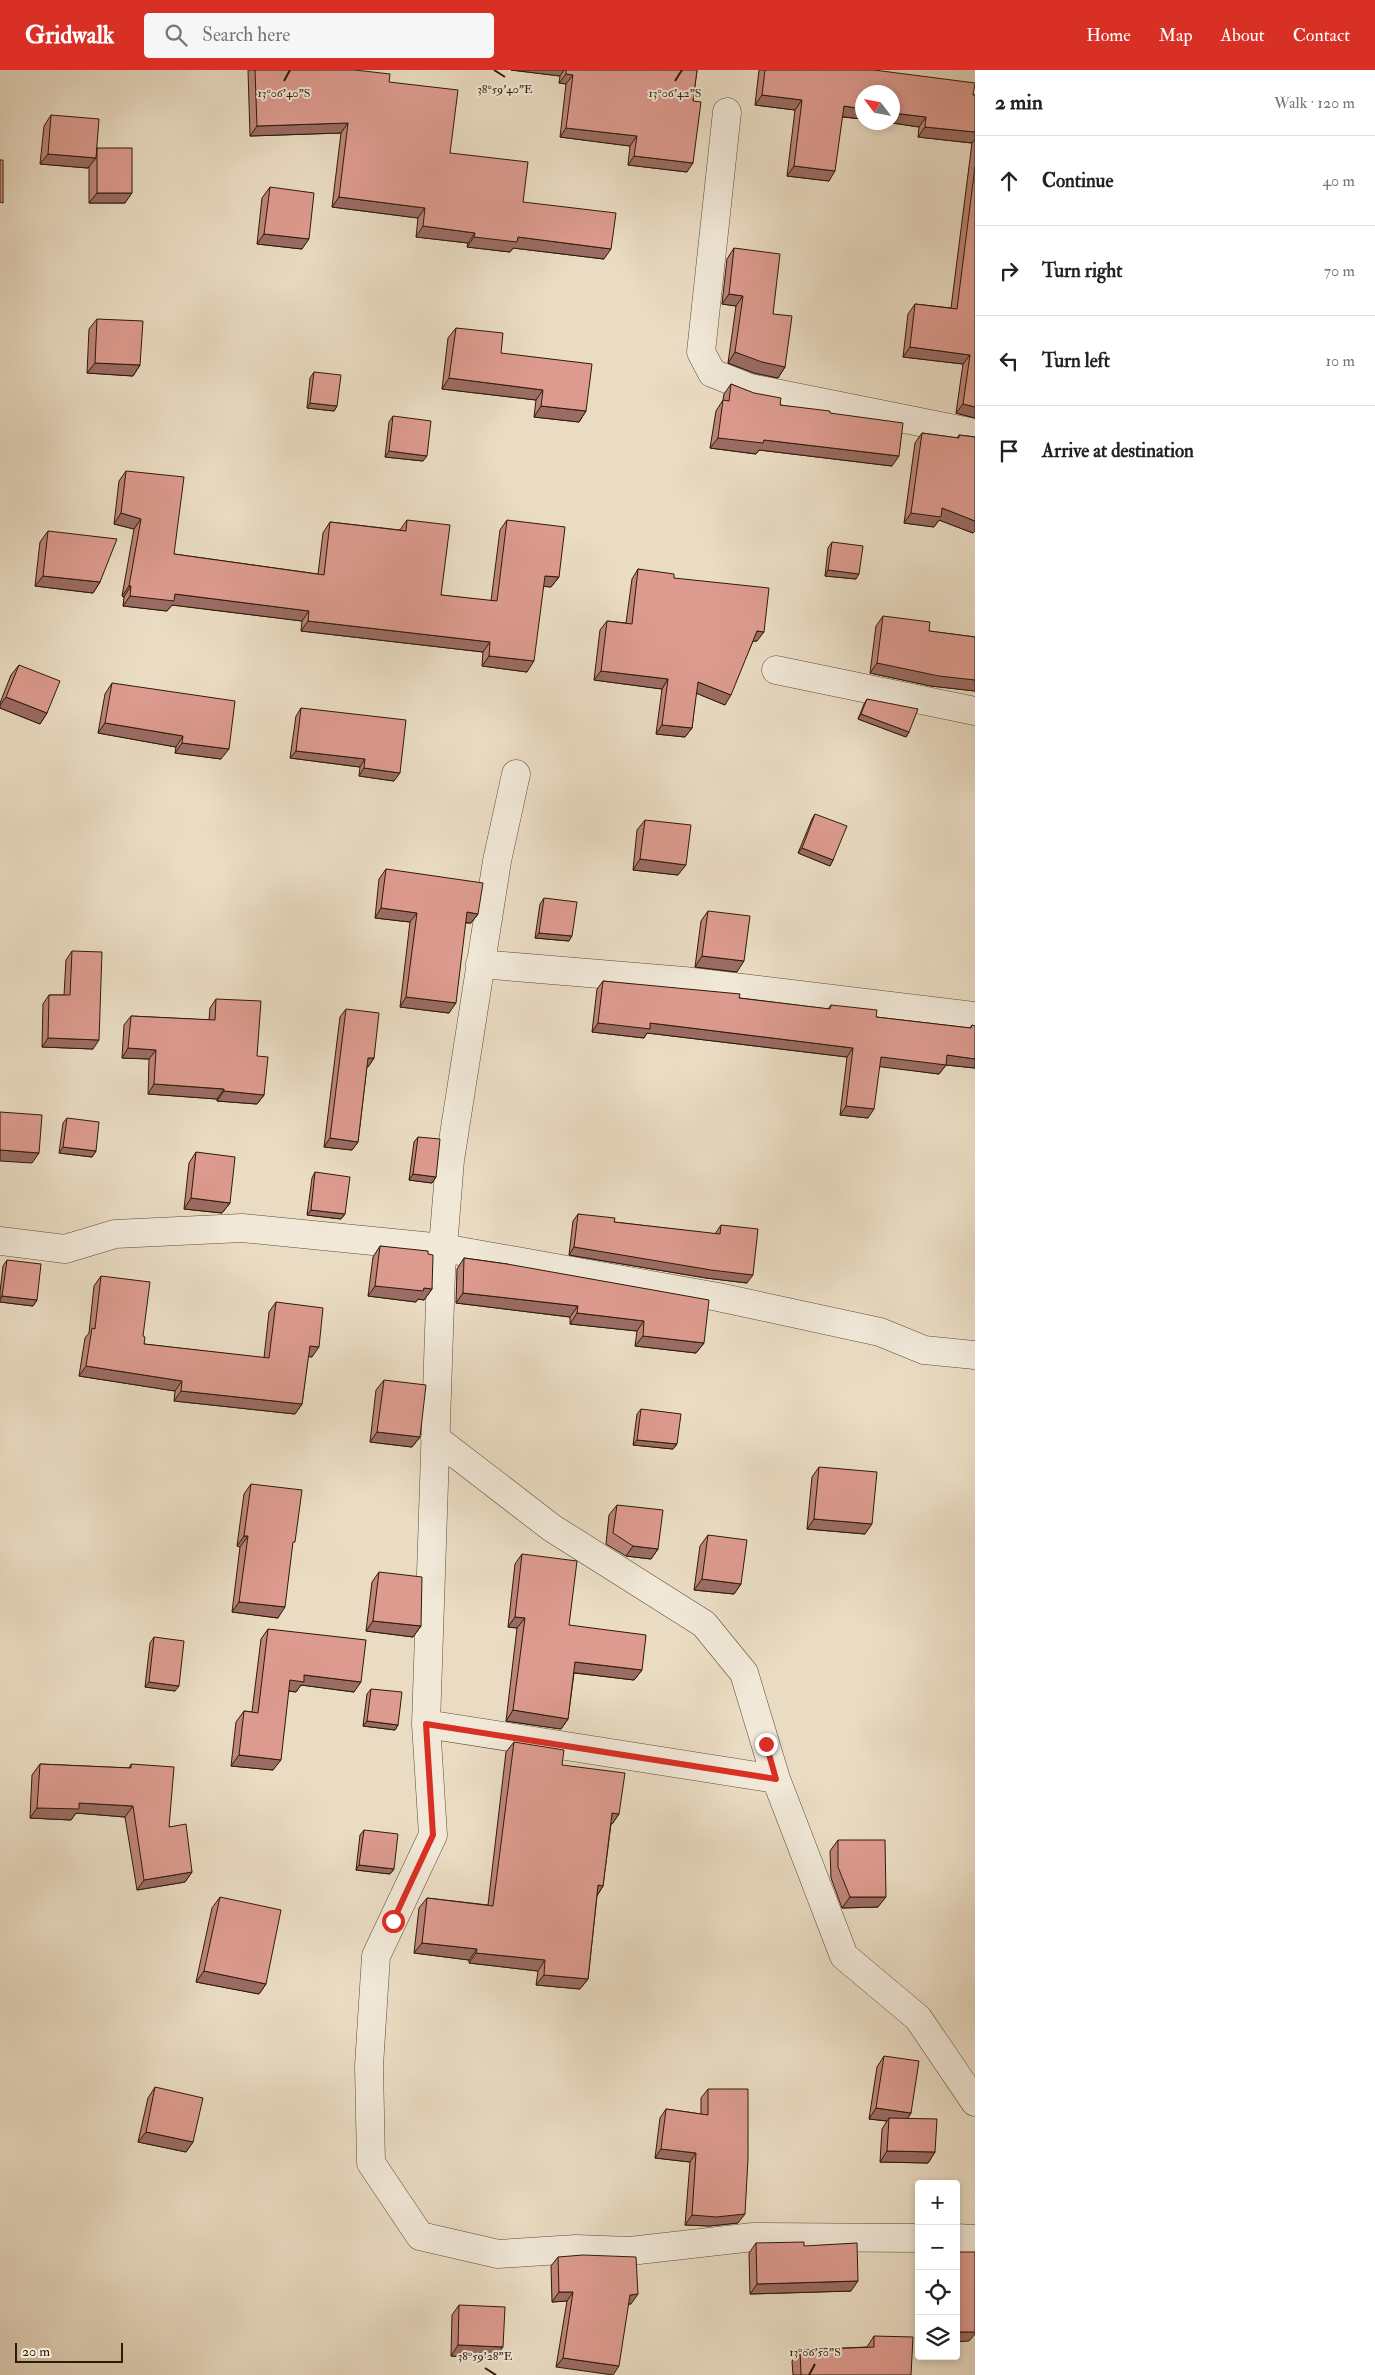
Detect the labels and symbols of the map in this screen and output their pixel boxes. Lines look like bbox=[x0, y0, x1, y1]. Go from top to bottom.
text: 38°59'40"E bbox=[477, 82, 533, 97]
north arrow bbox=[855, 85, 900, 130]
text: 13°06'40"S bbox=[258, 86, 310, 101]
text: 13°06'42"S bbox=[649, 86, 701, 101]
route end bbox=[755, 1733, 778, 1756]
route start bbox=[382, 1910, 405, 1933]
scale bar bbox=[15, 2340, 122, 2363]
text: 13°06'50"S bbox=[789, 2345, 841, 2360]
text: 38°59'28"E bbox=[458, 2349, 513, 2364]

